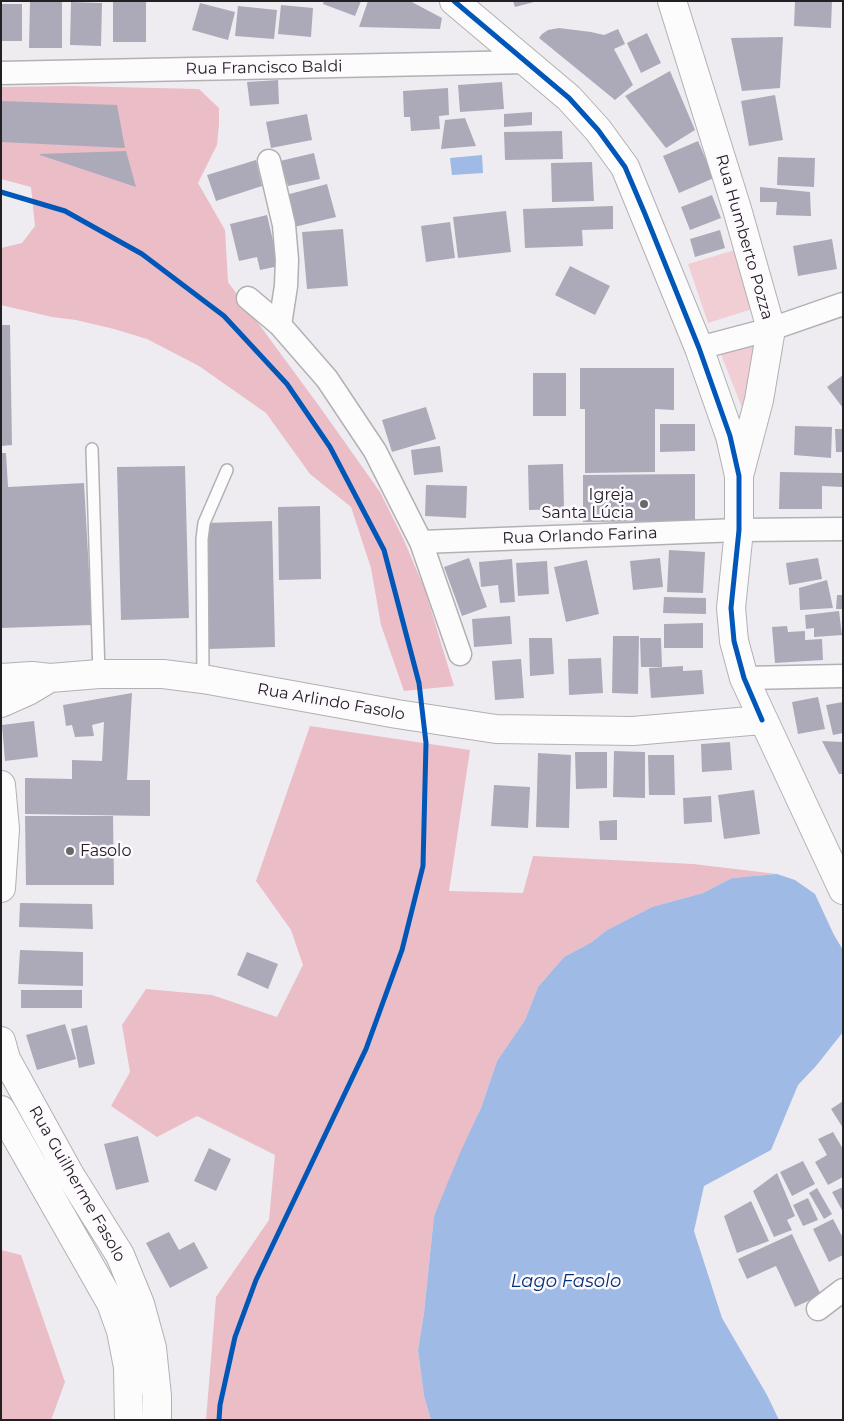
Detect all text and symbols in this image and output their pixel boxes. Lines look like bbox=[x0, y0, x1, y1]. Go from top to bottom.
street label: Rua Francisco Baldi bbox=[185, 57, 343, 79]
street label: Rua Humberto Pozza bbox=[711, 152, 777, 322]
place label: Igreja Santa Lúcia bbox=[541, 485, 634, 523]
marker: Igreja Santa Lúcia bbox=[638, 498, 650, 510]
street label: Rua Orlando Farina bbox=[502, 524, 658, 548]
street label: Rua Arlindo Fasolo bbox=[256, 680, 406, 724]
place label: Fasolo bbox=[80, 841, 131, 861]
marker: Fasolo bbox=[64, 845, 76, 857]
street label: Rua Guilherme Fasolo bbox=[25, 1103, 129, 1265]
water label: Lago Fasolo bbox=[511, 1271, 621, 1293]

